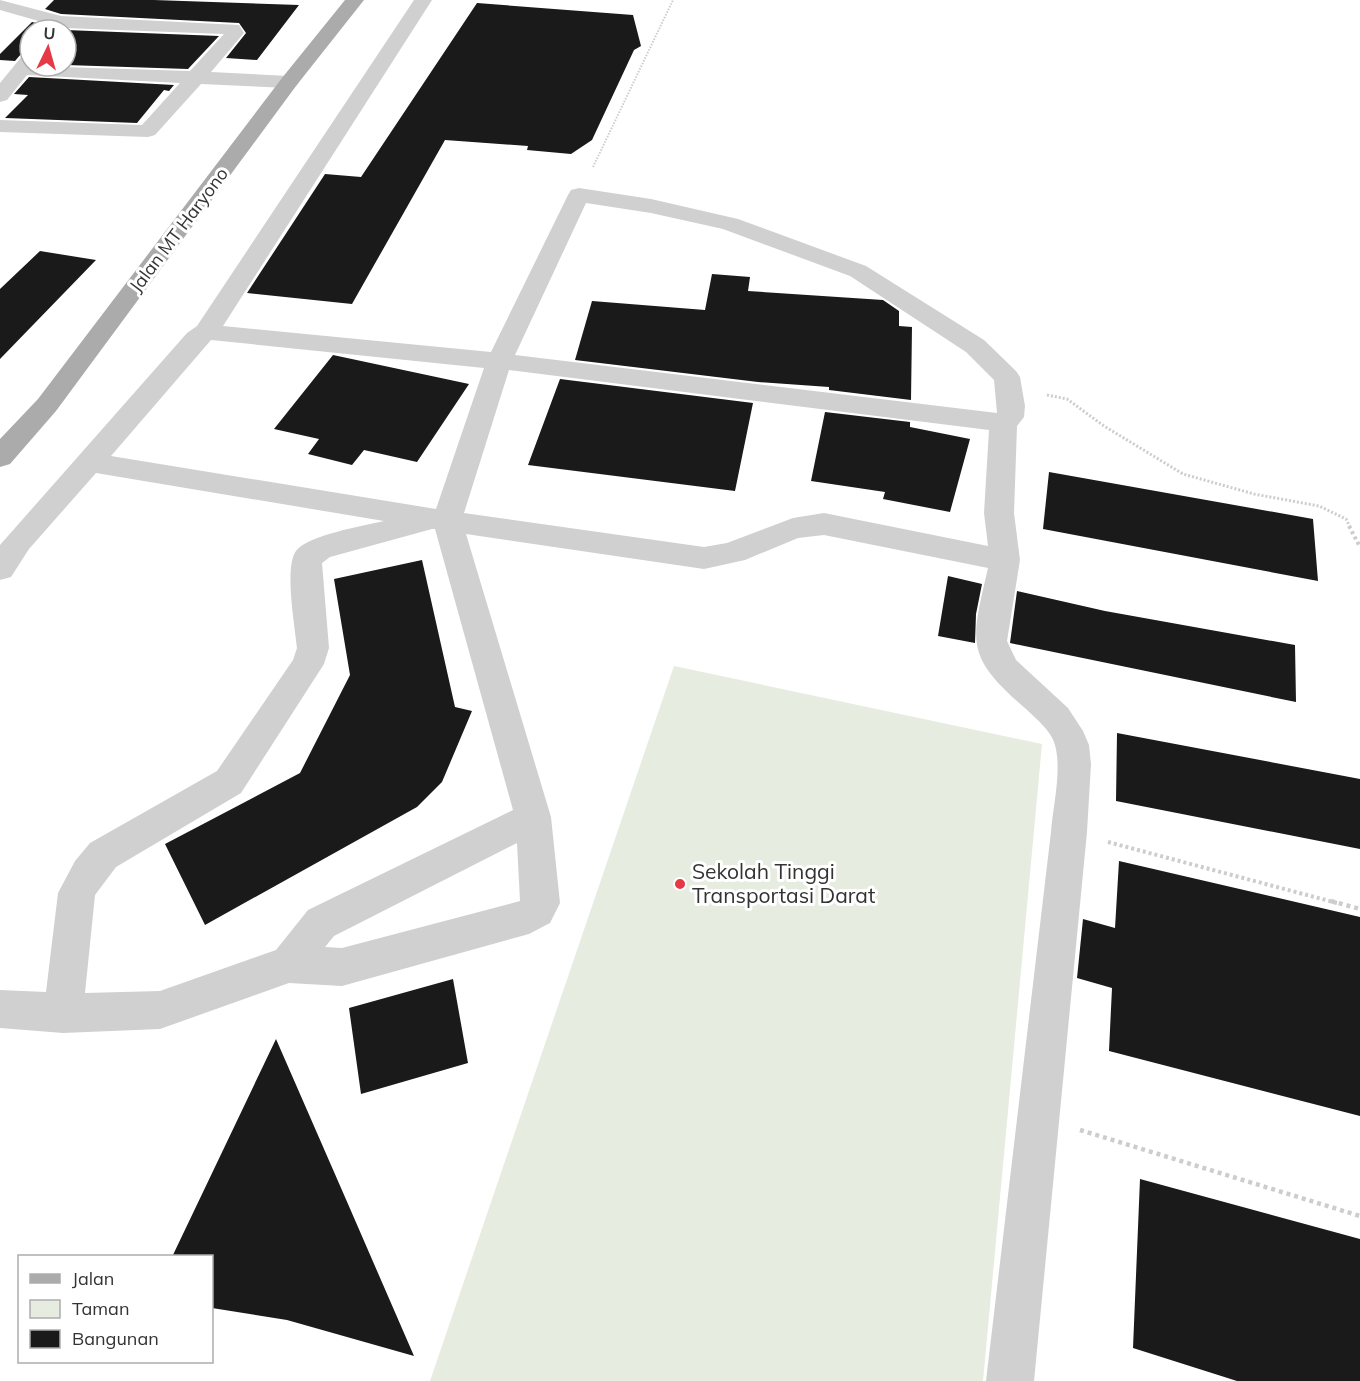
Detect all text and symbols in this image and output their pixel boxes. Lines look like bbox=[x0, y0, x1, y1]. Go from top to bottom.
north arrow bbox=[18, 18, 78, 78]
text: U bbox=[43, 23, 56, 44]
street label: Jalan MT Haryono bbox=[124, 163, 233, 297]
place label: Sekolah Tinggi Transportasi Darat bbox=[692, 858, 875, 908]
marker: Sekolah Tinggi Transportasi Darat bbox=[673, 877, 687, 891]
legend bbox=[18, 1255, 213, 1363]
text: Jalan bbox=[72, 1267, 114, 1290]
text: Taman bbox=[72, 1297, 129, 1320]
text: Bangunan bbox=[72, 1327, 159, 1350]

